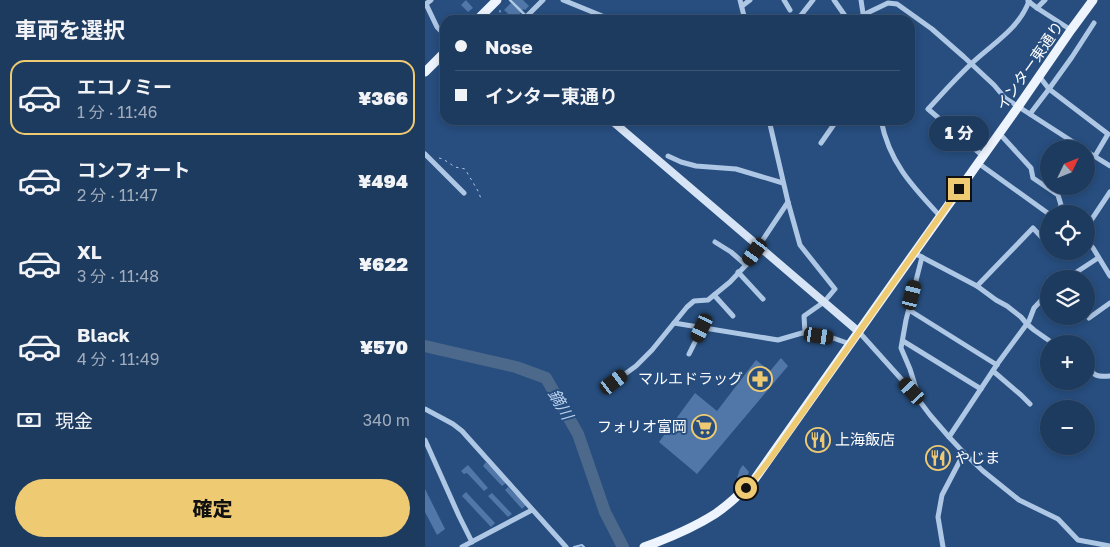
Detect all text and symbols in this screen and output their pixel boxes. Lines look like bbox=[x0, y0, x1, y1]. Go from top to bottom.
text: 車両を選択 bbox=[15, 16, 125, 43]
street label: インター東通り bbox=[992, 17, 1067, 114]
text: Nose bbox=[485, 35, 533, 58]
icon: car bbox=[17, 75, 62, 120]
text: エコノミー bbox=[77, 75, 172, 98]
text: インター東通り bbox=[485, 84, 618, 107]
text: ¥366 bbox=[358, 86, 408, 109]
text: 1 分 · 11:46 bbox=[77, 102, 157, 122]
callout: 1 分 bbox=[929, 116, 989, 152]
text: 1 分 bbox=[945, 123, 973, 143]
north arrow bbox=[1040, 140, 1095, 195]
map controls bbox=[1040, 140, 1095, 455]
icon: car bbox=[17, 158, 62, 203]
text: コンフォート bbox=[77, 158, 190, 181]
text: ¥494 bbox=[358, 169, 408, 192]
route end bbox=[948, 178, 970, 200]
text: 2 分 · 11:47 bbox=[77, 185, 158, 205]
button: locate bbox=[1040, 205, 1095, 260]
car bbox=[740, 235, 769, 269]
text: XL bbox=[77, 240, 102, 263]
icon: car bbox=[17, 241, 62, 286]
text: ¥622 bbox=[359, 252, 408, 275]
text: 3 分 · 11:48 bbox=[77, 266, 159, 286]
button: layers bbox=[1040, 270, 1095, 325]
car bbox=[901, 279, 922, 311]
car bbox=[688, 311, 715, 345]
text: Black bbox=[77, 323, 130, 346]
icon: car bbox=[17, 324, 62, 369]
car bbox=[803, 326, 834, 346]
text: ¥570 bbox=[360, 335, 408, 358]
button: + bbox=[1040, 335, 1095, 390]
text: 4 分 · 11:49 bbox=[77, 349, 159, 369]
pharmacy icon: マルエドラッグ bbox=[747, 366, 773, 392]
car bbox=[597, 367, 630, 397]
place label: マルエドラッグ bbox=[638, 369, 743, 387]
car bbox=[896, 375, 927, 407]
water label: 鏑川 bbox=[544, 385, 579, 425]
button: − bbox=[1040, 400, 1095, 455]
icon: cash bbox=[15, 406, 43, 434]
text: 現金 bbox=[55, 409, 93, 432]
text: 340 m bbox=[363, 410, 410, 430]
supermarket icon: フォリオ富岡 bbox=[691, 414, 717, 440]
place label: フォリオ富岡 bbox=[597, 417, 687, 435]
restaurant icon: 上海飯店 bbox=[805, 427, 831, 453]
place label: 上海飯店 bbox=[835, 430, 895, 448]
restaurant icon: やじま bbox=[925, 445, 951, 471]
place label: やじま bbox=[955, 448, 1000, 466]
route start bbox=[735, 477, 757, 499]
button: 確定 bbox=[15, 479, 410, 537]

